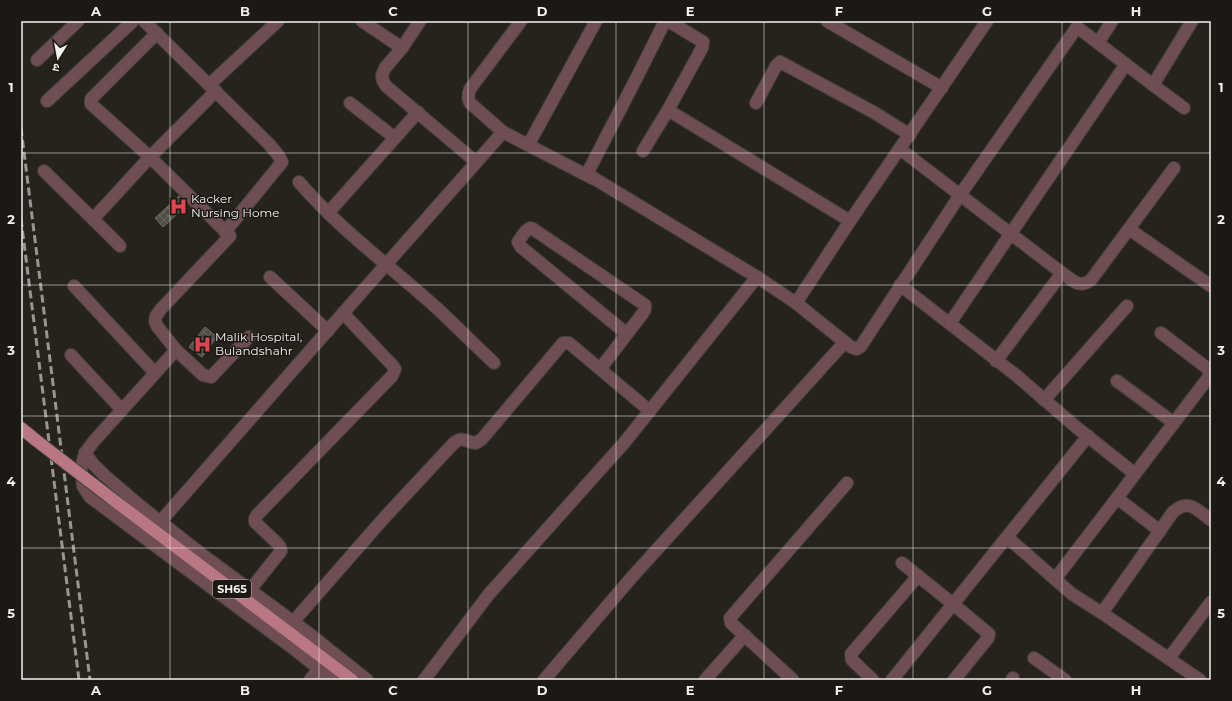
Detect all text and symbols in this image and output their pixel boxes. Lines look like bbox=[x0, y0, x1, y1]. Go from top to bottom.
text: A bbox=[90, 3, 102, 19]
text: B bbox=[240, 3, 250, 19]
text: C bbox=[388, 3, 398, 19]
text: D bbox=[537, 3, 548, 19]
text: E bbox=[686, 3, 695, 19]
text: F bbox=[835, 3, 843, 19]
text: G bbox=[982, 3, 992, 19]
text: H bbox=[1131, 3, 1141, 19]
north arrow bbox=[38, 38, 78, 78]
text: उ bbox=[51, 60, 61, 75]
text: 1 bbox=[8, 79, 14, 95]
text: 1 bbox=[1218, 79, 1224, 95]
place label: Kacker Nursing Home bbox=[191, 191, 279, 220]
hospital icon: Kacker Nursing Home bbox=[168, 196, 188, 216]
text: 2 bbox=[7, 211, 15, 227]
text: 2 bbox=[1217, 211, 1225, 227]
place label: Malik Hospital, Bulandshahr bbox=[215, 329, 302, 358]
hospital icon: Malik Hospital, Bulandshahr bbox=[192, 334, 212, 354]
text: 3 bbox=[6, 342, 15, 358]
text: 3 bbox=[1216, 342, 1225, 358]
text: 4 bbox=[7, 473, 16, 489]
text: 4 bbox=[1217, 473, 1226, 489]
road number: SH65 bbox=[213, 580, 251, 598]
text: 5 bbox=[7, 605, 15, 621]
text: 5 bbox=[1217, 605, 1225, 621]
text: A bbox=[90, 682, 102, 698]
text: B bbox=[240, 682, 250, 698]
text: C bbox=[388, 682, 398, 698]
text: D bbox=[537, 682, 548, 698]
text: E bbox=[686, 682, 695, 698]
text: F bbox=[835, 682, 843, 698]
text: G bbox=[982, 682, 992, 698]
text: H bbox=[1131, 682, 1141, 698]

